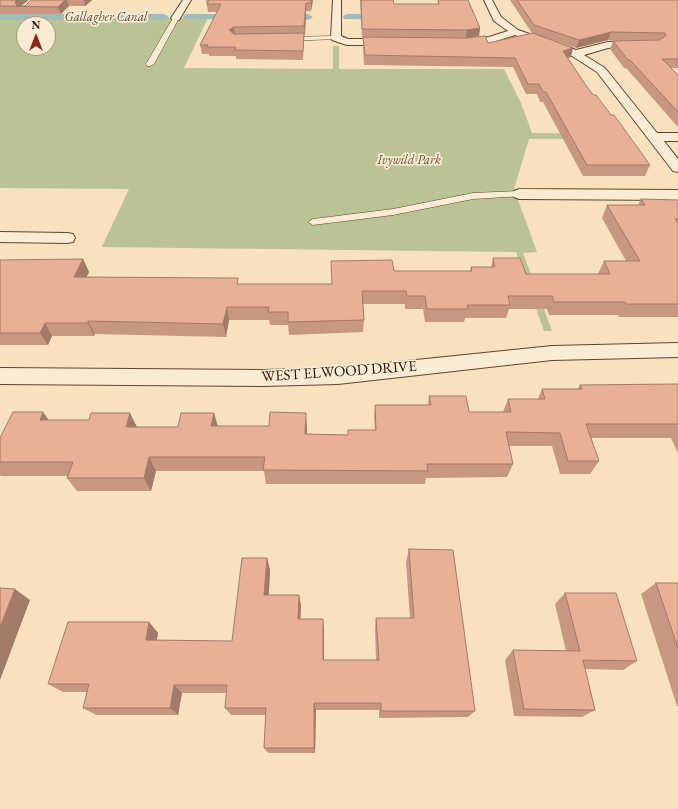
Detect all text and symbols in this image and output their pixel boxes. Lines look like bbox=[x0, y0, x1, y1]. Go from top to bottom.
water label: Gallagher Canal bbox=[64, 9, 148, 25]
north arrow bbox=[16, 16, 56, 56]
text: N bbox=[32, 18, 40, 32]
park label: Ivywild Park bbox=[377, 152, 441, 168]
street label: WEST ELWOOD DRIVE bbox=[261, 358, 417, 386]

